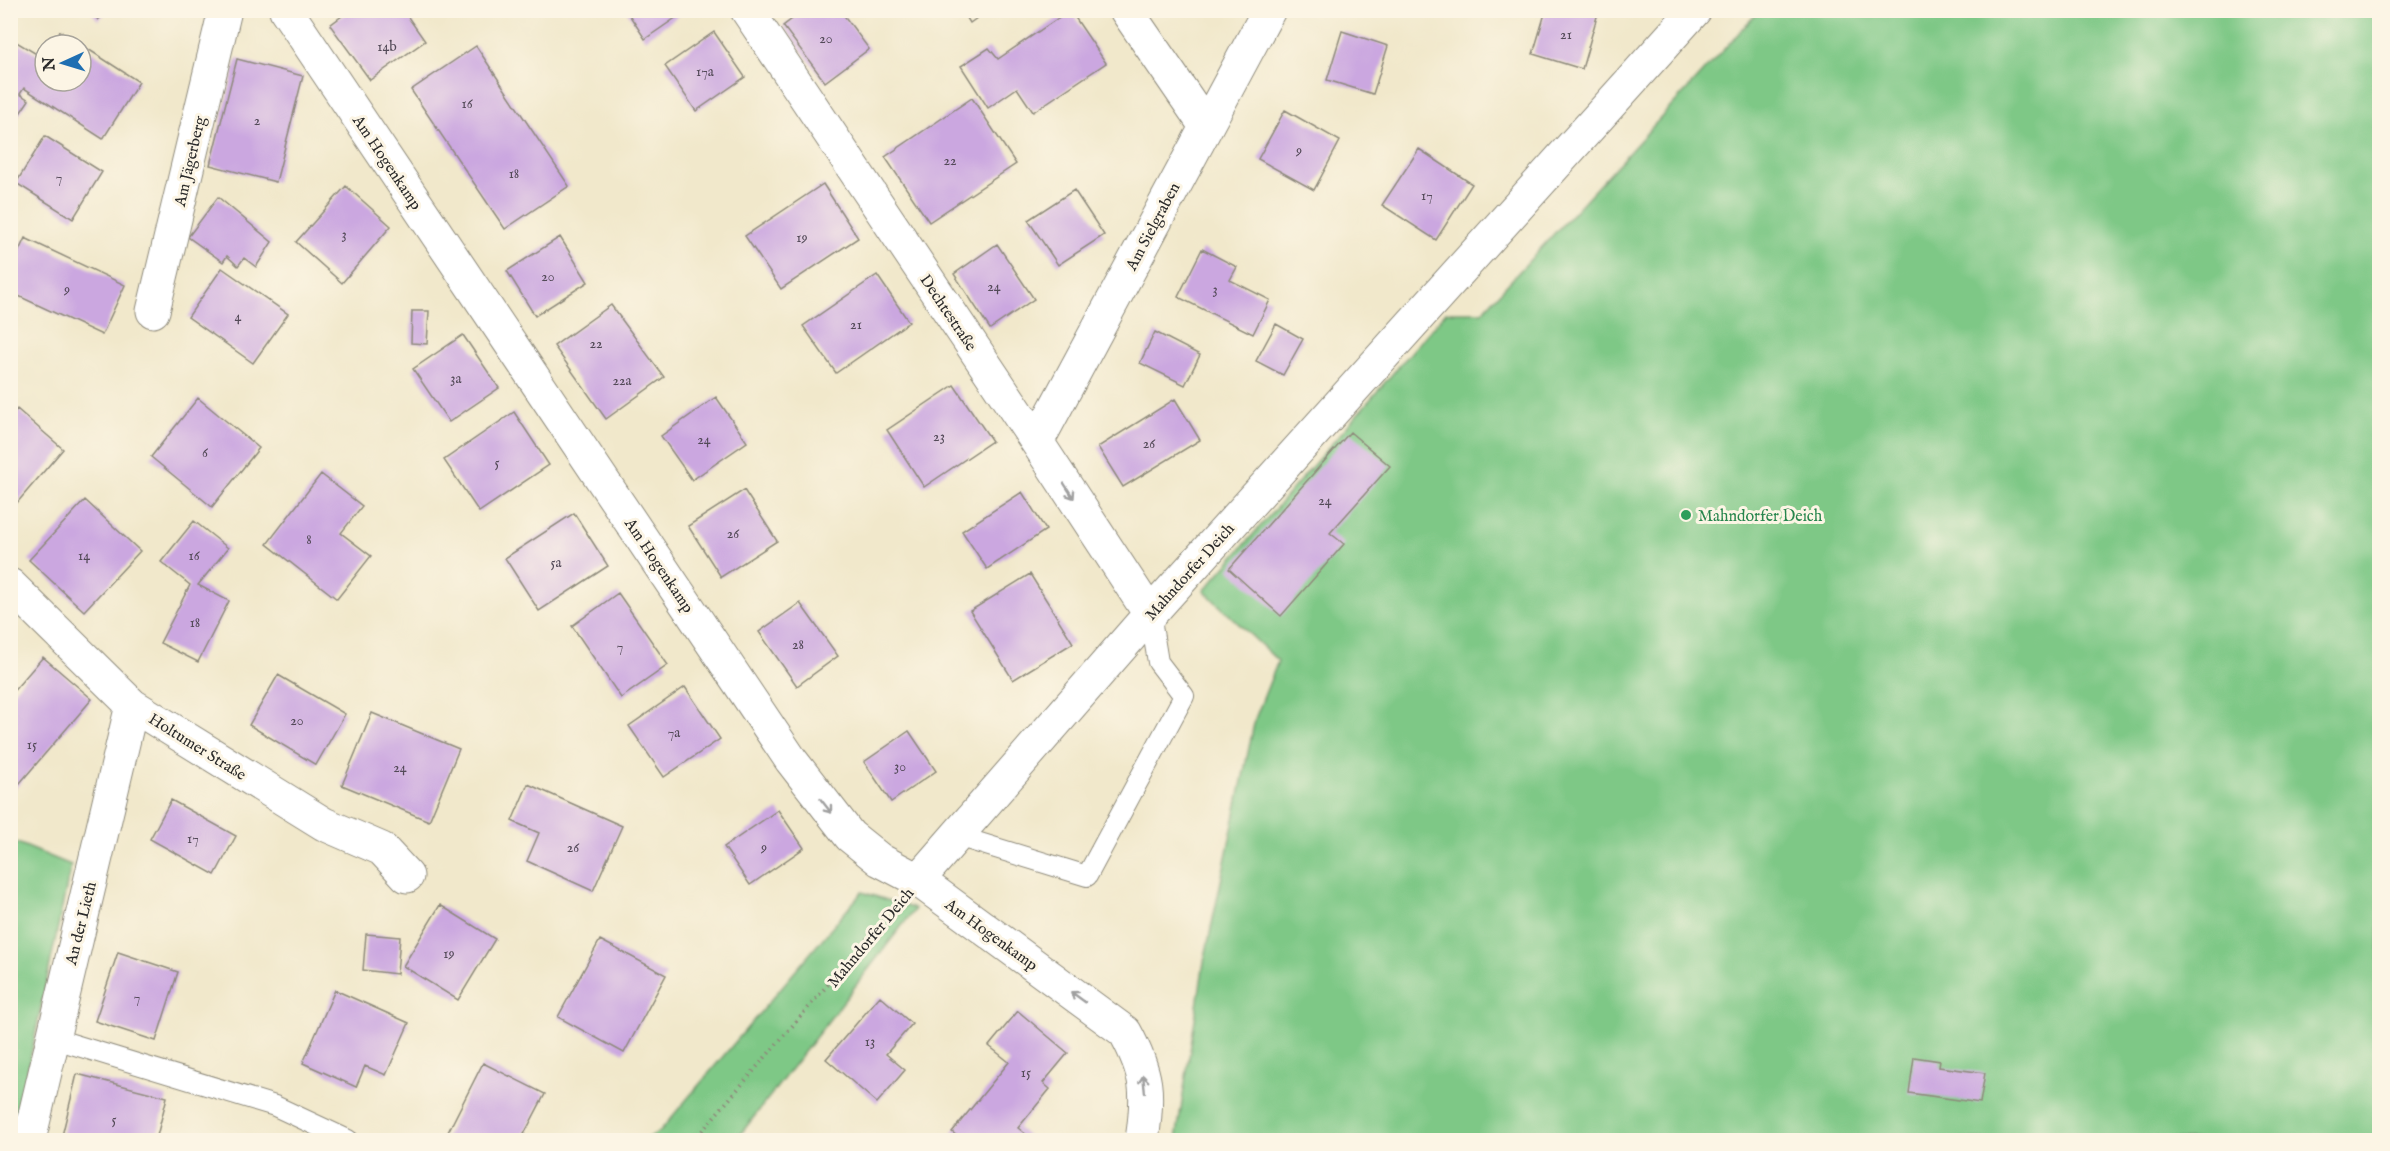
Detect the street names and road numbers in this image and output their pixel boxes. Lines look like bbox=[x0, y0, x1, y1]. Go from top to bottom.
street label: Am Hogenkamp bbox=[347, 111, 426, 215]
street label: Am Jägerberg bbox=[171, 114, 211, 210]
street label: Am Sielgraben bbox=[1122, 179, 1186, 275]
street label: Dechtestraße bbox=[914, 271, 980, 355]
street label: Am Hogenkamp bbox=[619, 514, 698, 618]
street label: Mahndorfer Deich bbox=[1141, 519, 1240, 625]
street label: Holtumer Straße bbox=[144, 710, 249, 786]
street label: An der Lieth bbox=[62, 879, 102, 968]
street label: Mahndorfer Deich bbox=[824, 884, 919, 992]
street label: Am Hogenkamp bbox=[940, 895, 1041, 976]

